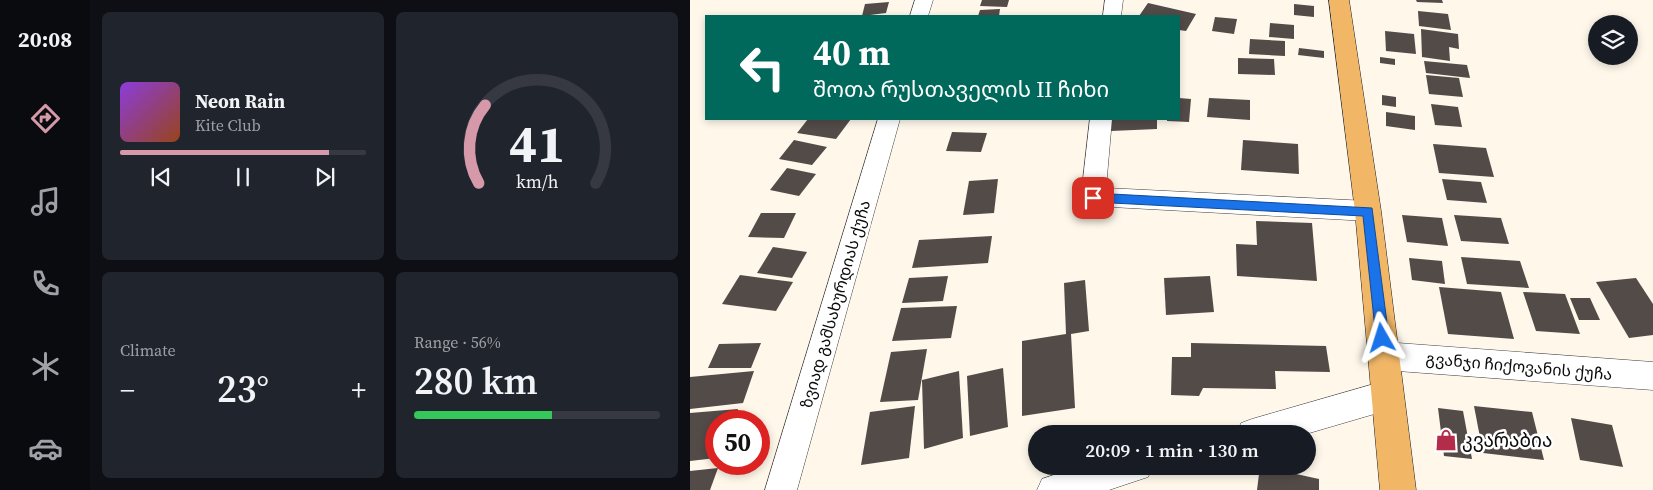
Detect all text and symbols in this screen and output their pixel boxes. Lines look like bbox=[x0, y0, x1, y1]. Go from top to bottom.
map controls bbox=[1588, 15, 1638, 65]
button: layers bbox=[1588, 15, 1638, 65]
text: 20:08 bbox=[18, 24, 72, 54]
text: 40 m bbox=[813, 29, 890, 77]
icon: left bbox=[730, 35, 795, 100]
text: შოთა რუსთაველის II ჩიხი bbox=[813, 74, 1109, 104]
text: Neon Rain bbox=[195, 88, 285, 114]
icon: directions bbox=[28, 101, 63, 136]
text: 41 bbox=[509, 108, 565, 179]
text: Kite Club bbox=[195, 114, 261, 136]
icon: previous bbox=[147, 163, 175, 191]
icon: pause bbox=[229, 163, 257, 191]
icon: next bbox=[311, 163, 339, 191]
text: km/h bbox=[516, 169, 559, 194]
pin bbox=[1072, 177, 1114, 219]
icon: music bbox=[28, 184, 63, 219]
icon: arrive bbox=[1079, 184, 1107, 212]
street label: ზვიად გამსახურდიას ქუჩა bbox=[795, 197, 875, 411]
icon: phone bbox=[28, 266, 63, 301]
position arrow bbox=[1355, 311, 1407, 363]
text: Range · 56% bbox=[414, 331, 501, 353]
text: Climate bbox=[120, 339, 176, 361]
street label: გვანჯი ჩიქოვანის ქუჩა bbox=[1425, 347, 1613, 385]
icon: climate bbox=[28, 349, 63, 384]
text: 280 km bbox=[414, 355, 538, 407]
text: 23° bbox=[217, 363, 269, 415]
text: − bbox=[120, 371, 135, 409]
text: + bbox=[351, 371, 366, 409]
speed limit sign: 50 bbox=[705, 410, 770, 475]
shop icon: კვარაბია bbox=[1433, 427, 1459, 453]
place label: კვარაბია bbox=[1462, 427, 1552, 453]
icon: car bbox=[28, 431, 63, 466]
text: 20:09 · 1 min · 130 m bbox=[1085, 437, 1259, 463]

